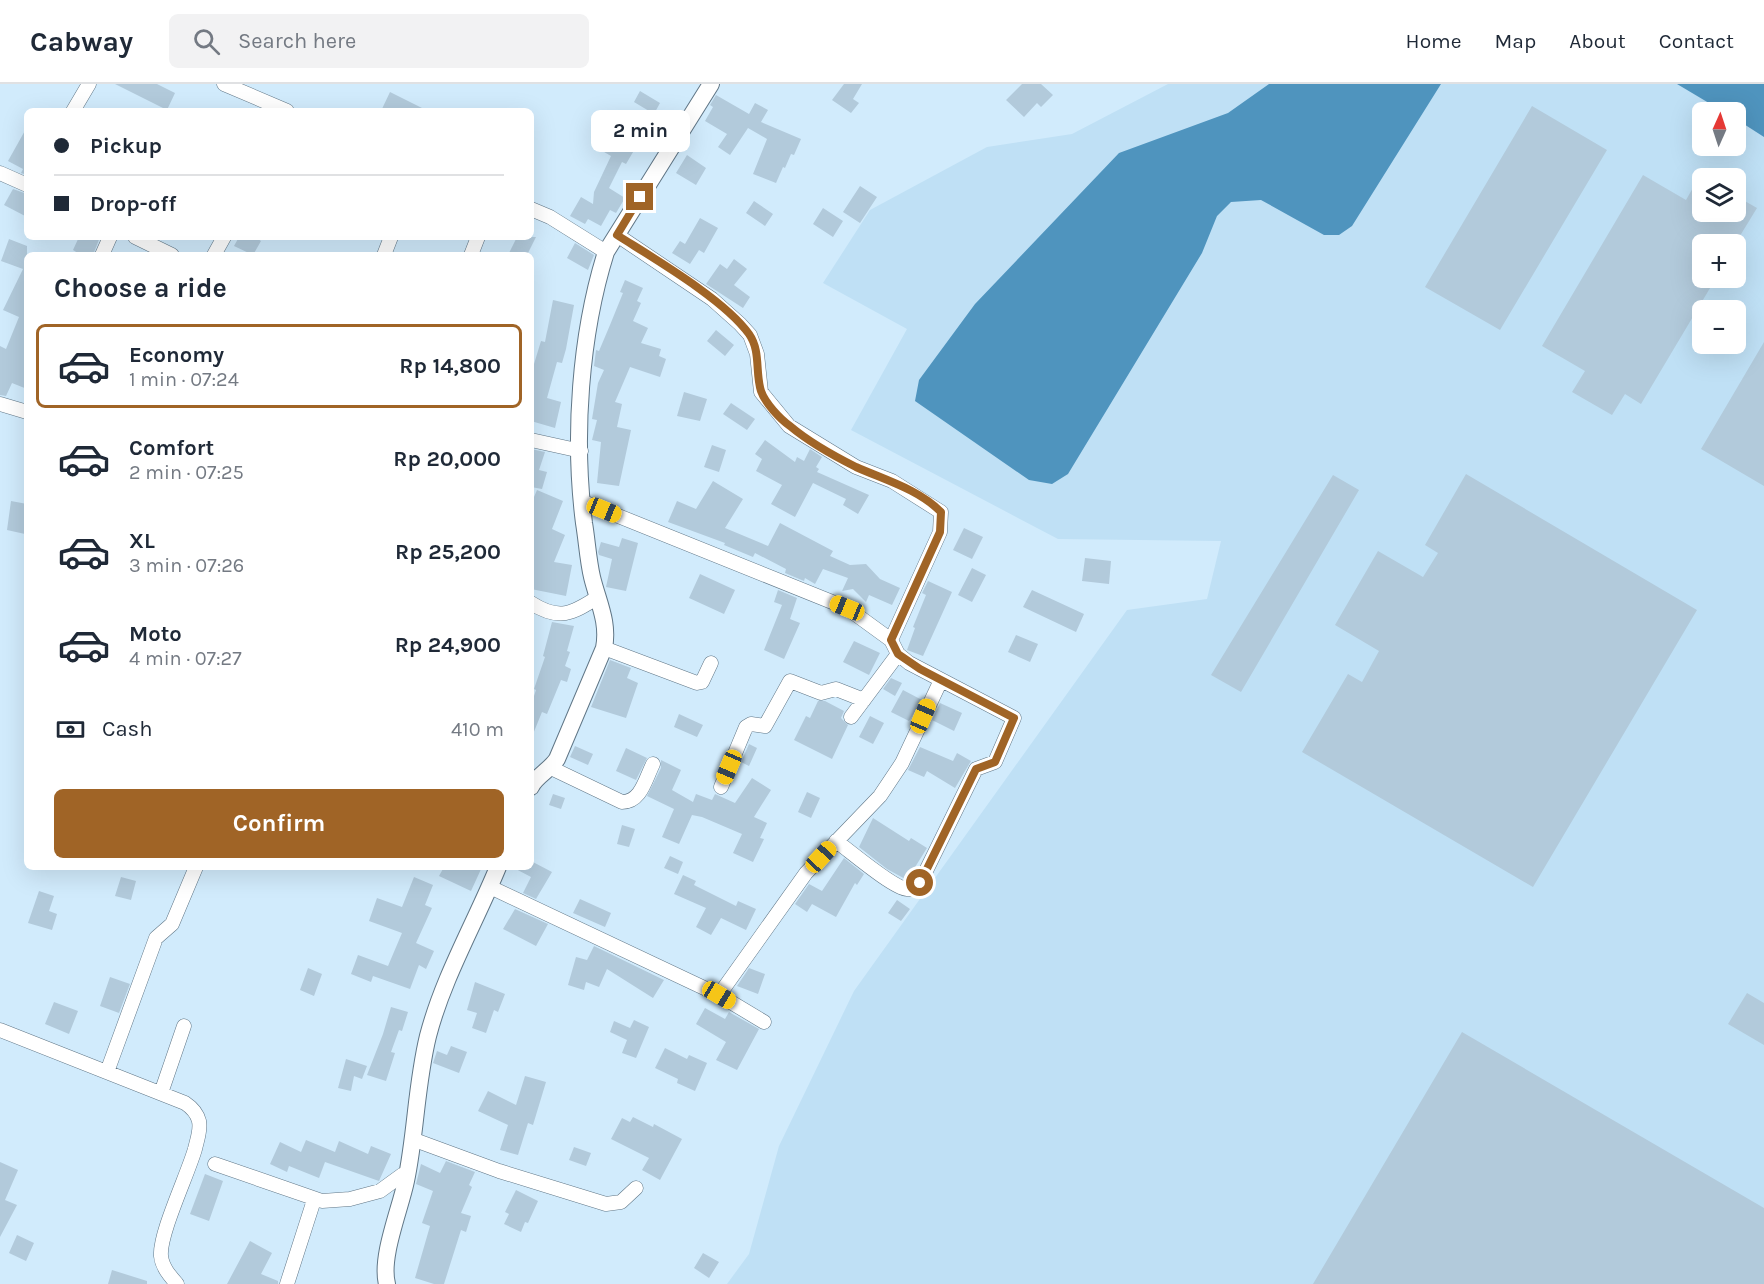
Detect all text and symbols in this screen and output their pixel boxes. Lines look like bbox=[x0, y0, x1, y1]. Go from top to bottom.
search box bbox=[169, 14, 589, 68]
text: Cabway bbox=[30, 25, 133, 58]
icon: search bbox=[190, 25, 223, 58]
text: Search here bbox=[238, 28, 356, 54]
text: Home bbox=[1406, 29, 1462, 53]
text: Map bbox=[1495, 29, 1536, 53]
text: About bbox=[1569, 29, 1626, 53]
text: Contact bbox=[1659, 29, 1734, 53]
north arrow bbox=[1692, 102, 1746, 156]
map controls bbox=[1692, 102, 1746, 354]
callout: 2 min bbox=[590, 110, 690, 152]
text: 2 min bbox=[613, 119, 668, 142]
text: Pickup bbox=[90, 133, 162, 159]
button: layers bbox=[1692, 168, 1746, 222]
route end bbox=[626, 183, 653, 210]
text: Drop-off bbox=[90, 191, 176, 217]
button: + bbox=[1692, 234, 1746, 288]
text: Choose a ride bbox=[54, 272, 227, 304]
button: − bbox=[1692, 300, 1746, 354]
icon: car bbox=[57, 339, 111, 393]
text: Economy bbox=[129, 342, 224, 368]
text: Rp 14,800 bbox=[399, 353, 501, 379]
text: 1 min · 07:24 bbox=[129, 368, 239, 391]
icon: car bbox=[57, 432, 111, 486]
text: Comfort bbox=[129, 435, 214, 461]
text: Rp 20,000 bbox=[393, 446, 501, 472]
text: 2 min · 07:25 bbox=[129, 461, 244, 484]
car bbox=[584, 495, 624, 525]
icon: car bbox=[57, 525, 111, 579]
text: XL bbox=[129, 528, 155, 554]
text: Rp 25,200 bbox=[395, 539, 501, 565]
text: 3 min · 07:26 bbox=[129, 554, 244, 577]
car bbox=[827, 593, 867, 623]
icon: car bbox=[57, 618, 111, 672]
text: Moto bbox=[129, 621, 182, 647]
text: Rp 24,900 bbox=[395, 632, 501, 658]
text: 4 min · 07:27 bbox=[129, 647, 242, 670]
car bbox=[908, 696, 938, 736]
icon: cash bbox=[54, 713, 87, 746]
text: Cash bbox=[102, 716, 152, 742]
text: 410 m bbox=[451, 718, 504, 741]
car bbox=[714, 747, 744, 787]
button: Confirm bbox=[54, 789, 504, 858]
car bbox=[802, 838, 840, 876]
route start bbox=[906, 869, 933, 896]
car bbox=[699, 978, 739, 1012]

